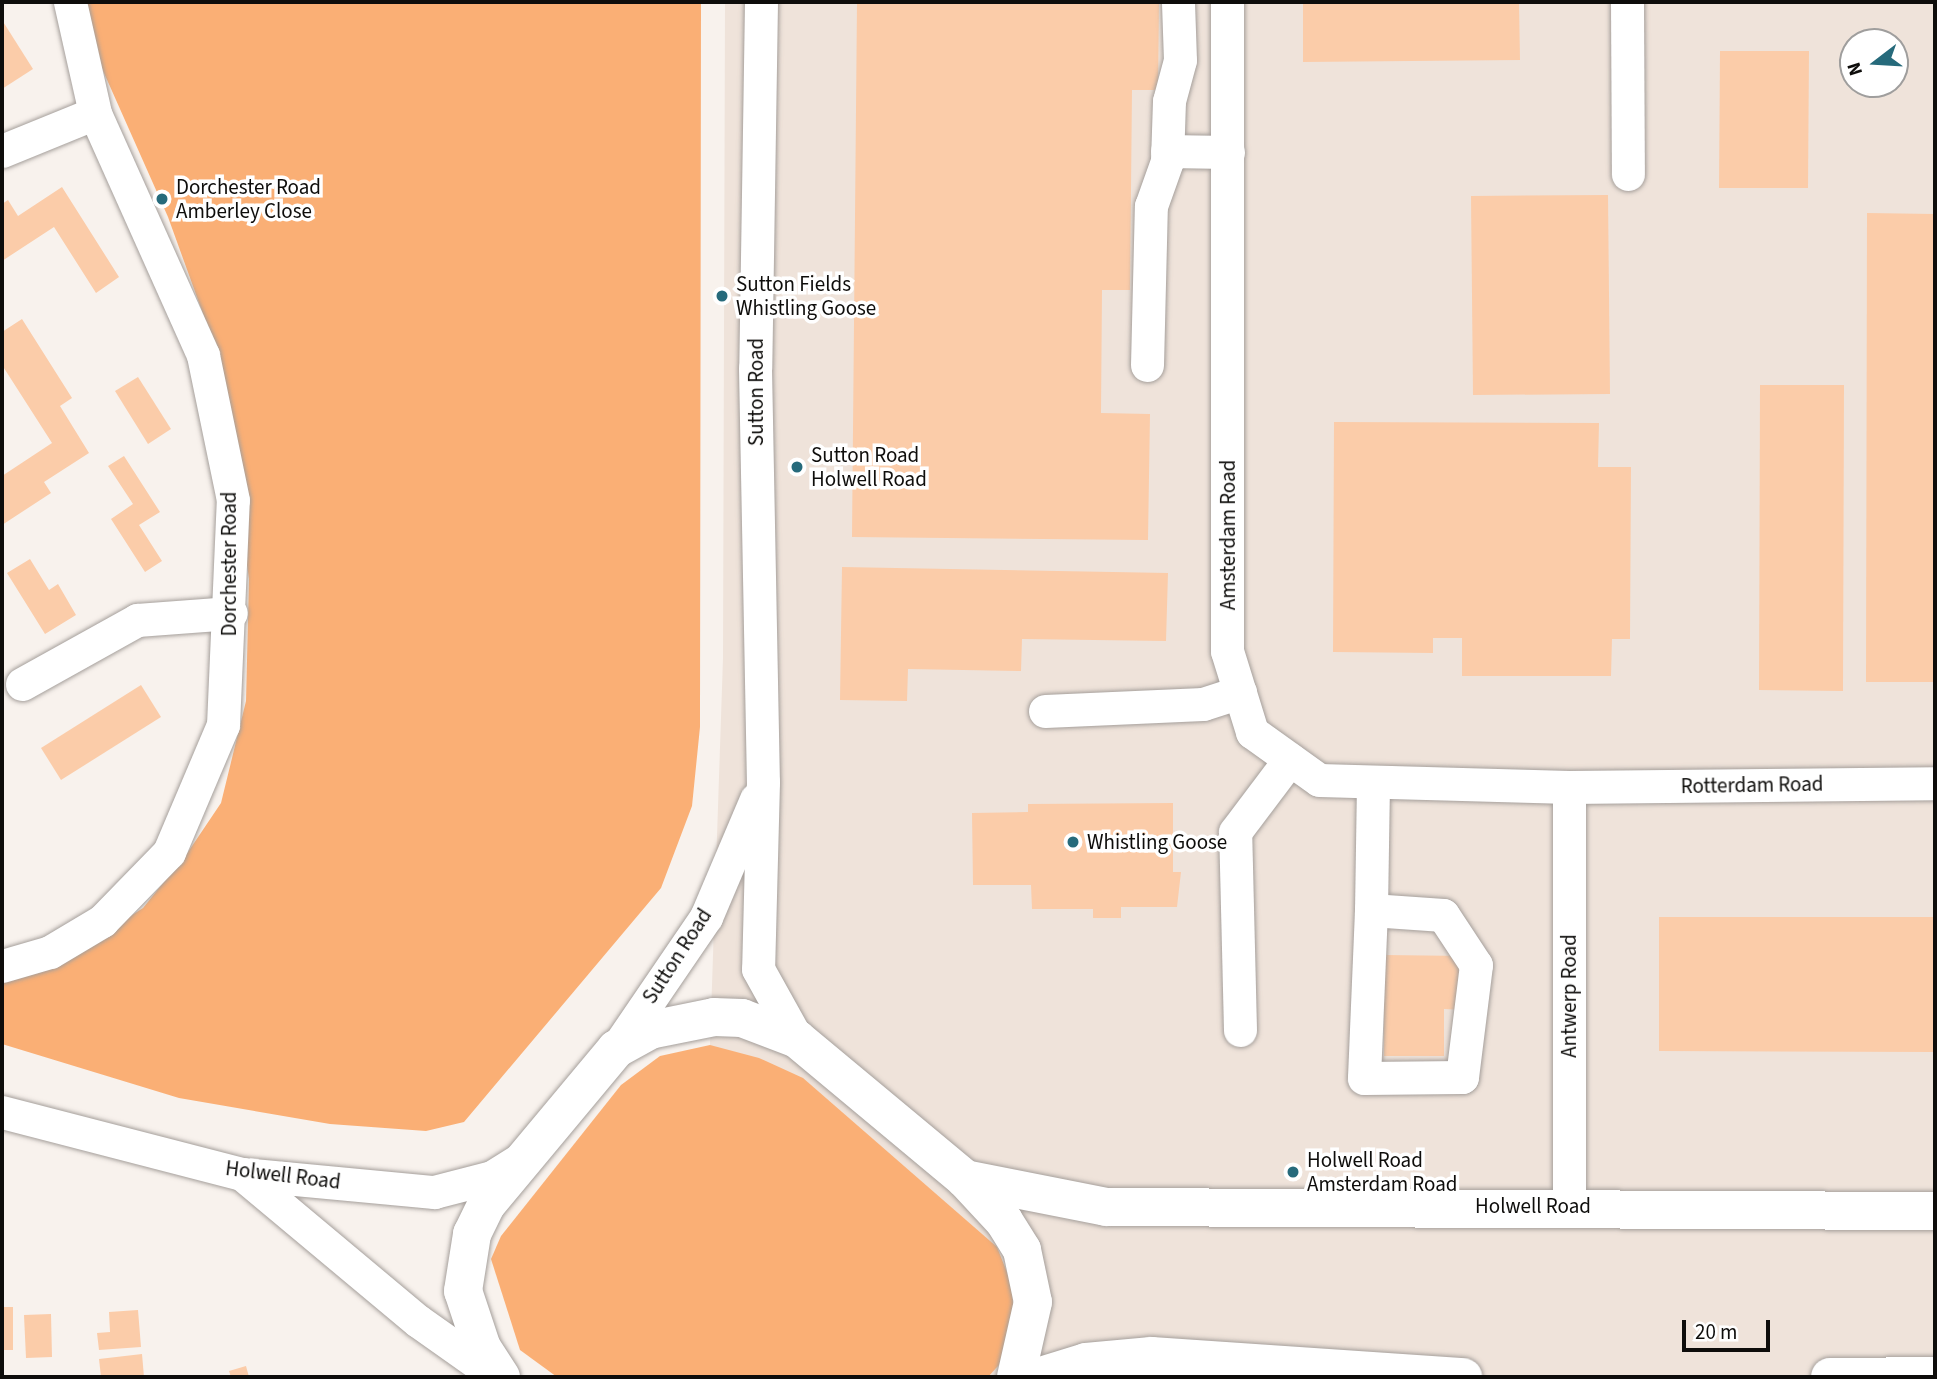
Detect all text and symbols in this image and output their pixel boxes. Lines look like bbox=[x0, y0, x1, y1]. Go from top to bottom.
north arrow bbox=[1839, 28, 1909, 98]
text: N bbox=[1841, 59, 1870, 79]
place label: Dorchester Road Amberley Close bbox=[176, 174, 321, 224]
marker: Dorchester Road Amberley Close bbox=[154, 191, 170, 207]
place label: Sutton Fields Whistling Goose bbox=[736, 271, 876, 321]
marker: Sutton Fields Whistling Goose bbox=[714, 288, 730, 304]
street label: Sutton Road bbox=[743, 338, 769, 446]
place label: Sutton Road Holwell Road bbox=[811, 442, 927, 492]
marker: Sutton Road Holwell Road bbox=[789, 459, 805, 475]
street label: Amsterdam Road bbox=[1215, 460, 1241, 610]
street label: Dorchester Road bbox=[216, 492, 242, 636]
street label: Rotterdam Road bbox=[1680, 771, 1824, 799]
place label: Whistling Goose bbox=[1087, 829, 1227, 855]
marker: Whistling Goose bbox=[1065, 834, 1081, 850]
street label: Sutton Road bbox=[637, 904, 717, 1008]
street label: Antwerp Road bbox=[1556, 934, 1582, 1058]
place label: Holwell Road Amsterdam Road bbox=[1307, 1147, 1457, 1197]
street label: Holwell Road bbox=[224, 1155, 342, 1195]
marker: Holwell Road Amsterdam Road bbox=[1285, 1164, 1301, 1180]
street label: Holwell Road bbox=[1475, 1193, 1591, 1219]
scale bar bbox=[1685, 1306, 1772, 1350]
text: 20 m bbox=[1695, 1317, 1737, 1347]

